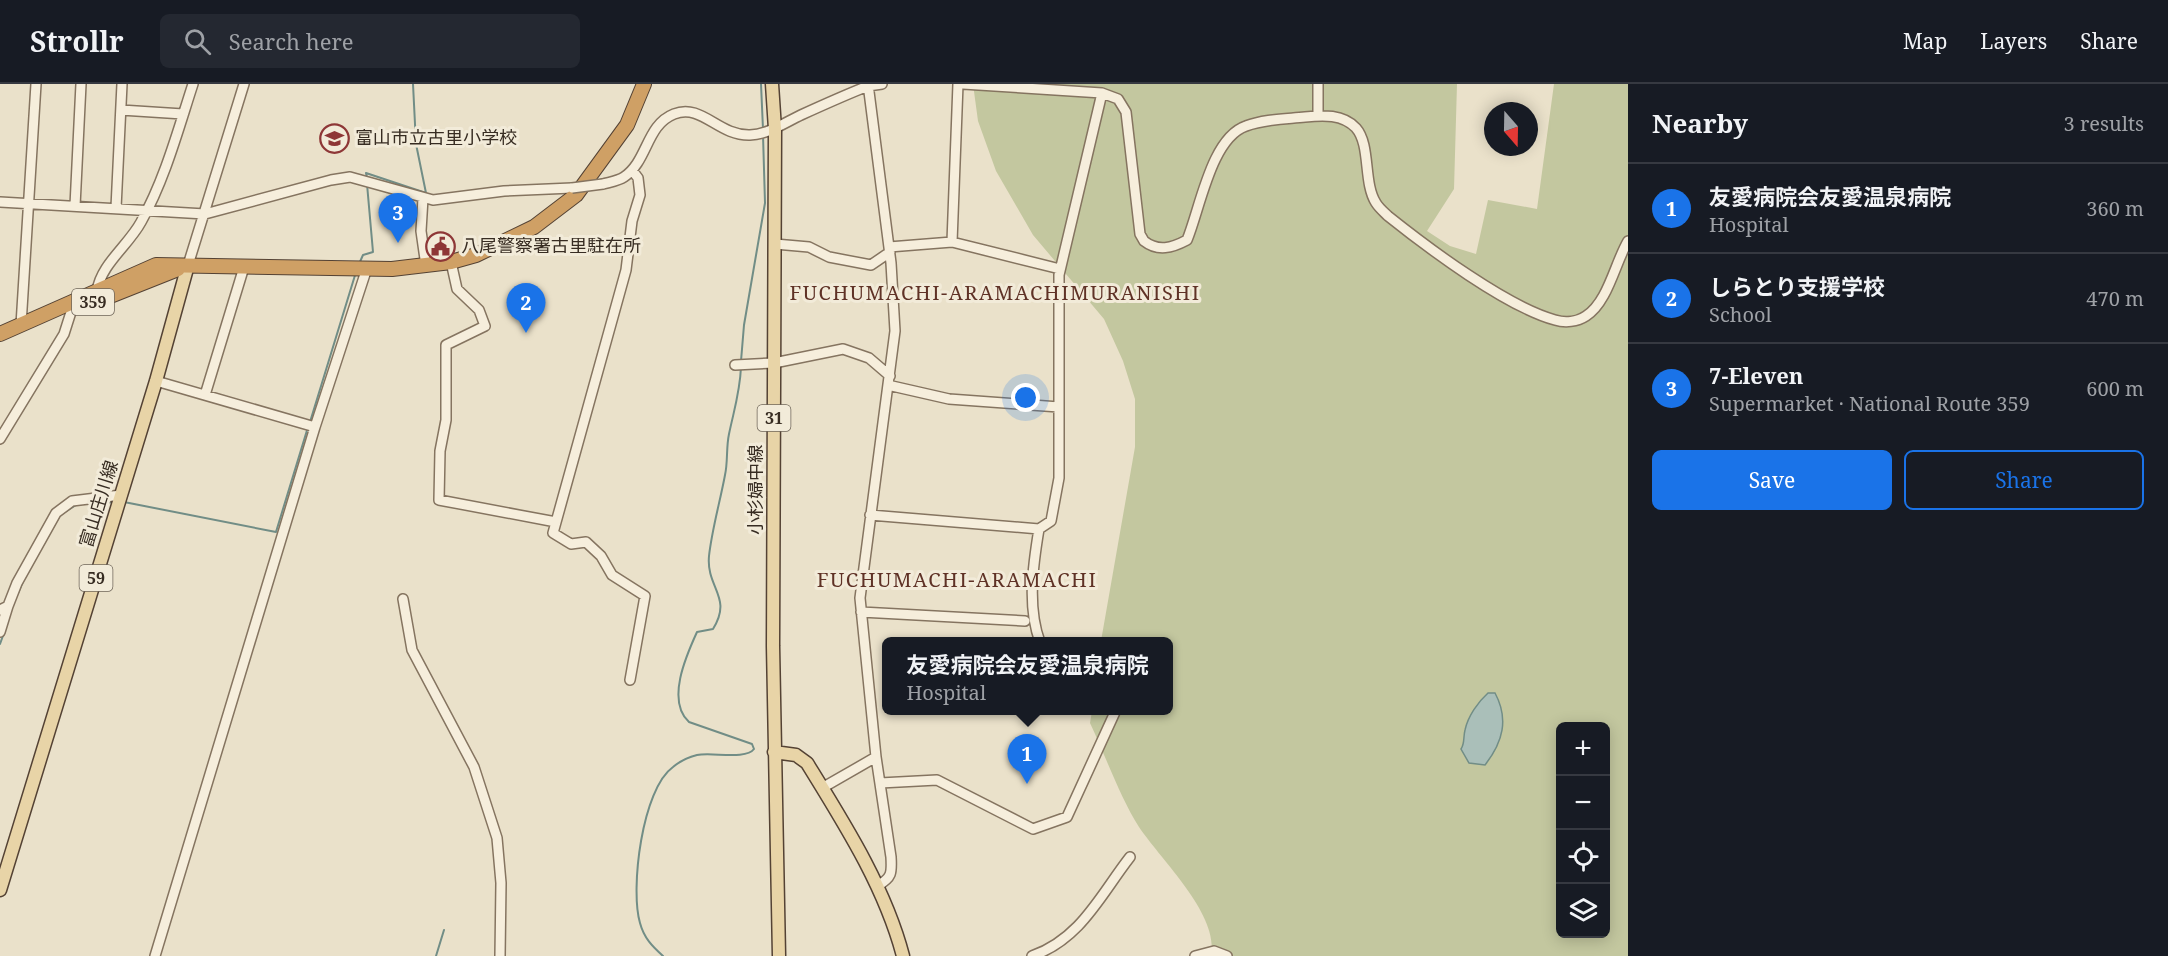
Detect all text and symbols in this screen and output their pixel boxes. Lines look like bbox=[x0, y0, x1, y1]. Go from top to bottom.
search box bbox=[160, 14, 580, 68]
text: Strollr bbox=[30, 22, 124, 60]
icon: search bbox=[181, 25, 214, 58]
text: Search here bbox=[229, 26, 354, 56]
text: Map bbox=[1903, 27, 1947, 55]
text: Layers bbox=[1980, 27, 2047, 55]
text: Share bbox=[2080, 27, 2138, 55]
north arrow bbox=[1484, 102, 1538, 156]
text: Nearby bbox=[1652, 105, 1748, 141]
text: 3 results bbox=[2064, 110, 2144, 137]
school or university icon: 富山市立古里小学校 bbox=[318, 122, 350, 154]
place label: 富山市立古里小学校 bbox=[355, 125, 517, 149]
text: 友愛病院会友愛温泉病院 bbox=[1709, 181, 1951, 211]
pin: 3 bbox=[378, 194, 418, 243]
text: 1 bbox=[1666, 195, 1677, 222]
text: 360 m bbox=[2086, 195, 2144, 222]
text: Hospital bbox=[1709, 211, 1789, 238]
public building icon: 八尾警察署古里駐在所 bbox=[424, 230, 456, 262]
place label: 八尾警察署古里駐在所 bbox=[461, 233, 641, 257]
text: しらとり支援学校 bbox=[1709, 271, 1885, 301]
district label: FUCHUMACHI-ARAMACHIMURANISHI bbox=[789, 279, 1201, 306]
pin: 2 bbox=[506, 284, 546, 333]
text: 2 bbox=[1666, 285, 1677, 312]
text: 470 m bbox=[2086, 285, 2144, 312]
road number: 359 bbox=[72, 289, 114, 315]
text: School bbox=[1709, 301, 1772, 328]
text: 7-Eleven bbox=[1709, 360, 1804, 390]
text: 3 bbox=[1666, 375, 1677, 402]
text: 600 m bbox=[2086, 375, 2144, 402]
your location bbox=[1011, 383, 1040, 412]
text: Supermarket · National Route 359 bbox=[1709, 390, 2030, 417]
road number: 31 bbox=[758, 405, 790, 431]
street label: 小杉婦中線 bbox=[743, 445, 767, 535]
button: Save bbox=[1652, 450, 1892, 510]
button: Share bbox=[1904, 450, 2144, 510]
street label: 富山庄川線 bbox=[73, 457, 123, 550]
road number: 59 bbox=[80, 565, 112, 591]
district label: FUCHUMACHI-ARAMACHI bbox=[817, 566, 1097, 593]
popup bbox=[882, 637, 1173, 715]
text: 友愛病院会友愛温泉病院 bbox=[906, 649, 1149, 679]
text: Hospital bbox=[906, 679, 986, 706]
map controls bbox=[1556, 722, 1610, 938]
button: + bbox=[1556, 722, 1610, 776]
pin: 1 bbox=[1008, 734, 1046, 784]
button: − bbox=[1556, 776, 1610, 830]
button: locate bbox=[1556, 830, 1610, 884]
button: layers bbox=[1556, 884, 1610, 938]

